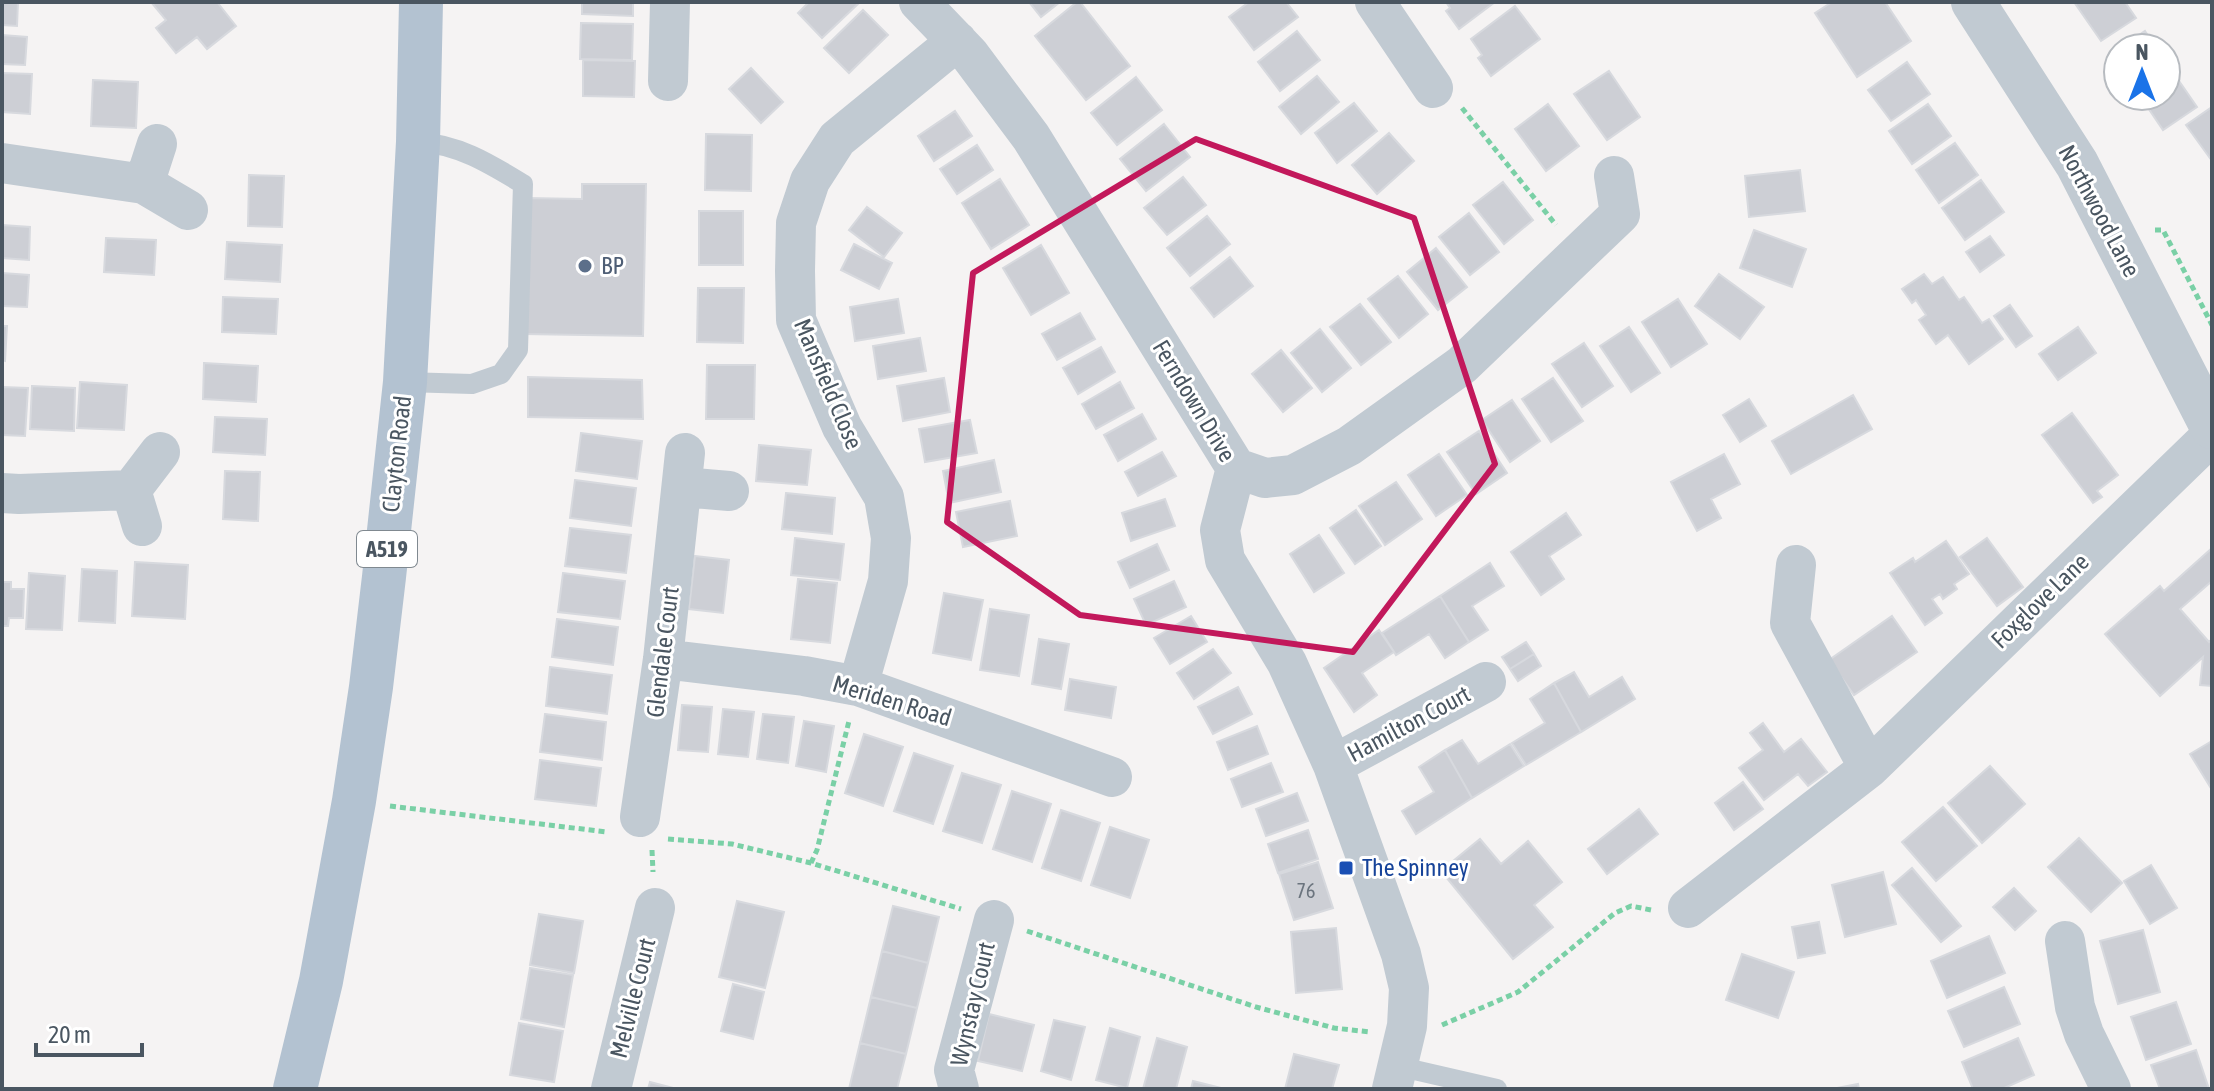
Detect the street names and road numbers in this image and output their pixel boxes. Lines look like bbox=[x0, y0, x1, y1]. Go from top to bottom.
street label: Northwood Lane bbox=[2053, 140, 2145, 281]
street label: Mansfield Close bbox=[789, 315, 868, 453]
street label: Ferndown Drive bbox=[1148, 335, 1241, 466]
street label: Clayton Road bbox=[377, 394, 416, 513]
road number: A519 bbox=[357, 531, 417, 567]
street label: Foxglove Lane bbox=[1986, 548, 2094, 654]
street label: Glendale Court bbox=[641, 585, 684, 719]
street label: Meriden Road bbox=[830, 670, 955, 731]
street label: Hamilton Court bbox=[1343, 680, 1475, 767]
street label: Melville Court bbox=[605, 935, 660, 1061]
street label: Wynstay Court bbox=[945, 939, 1000, 1068]

